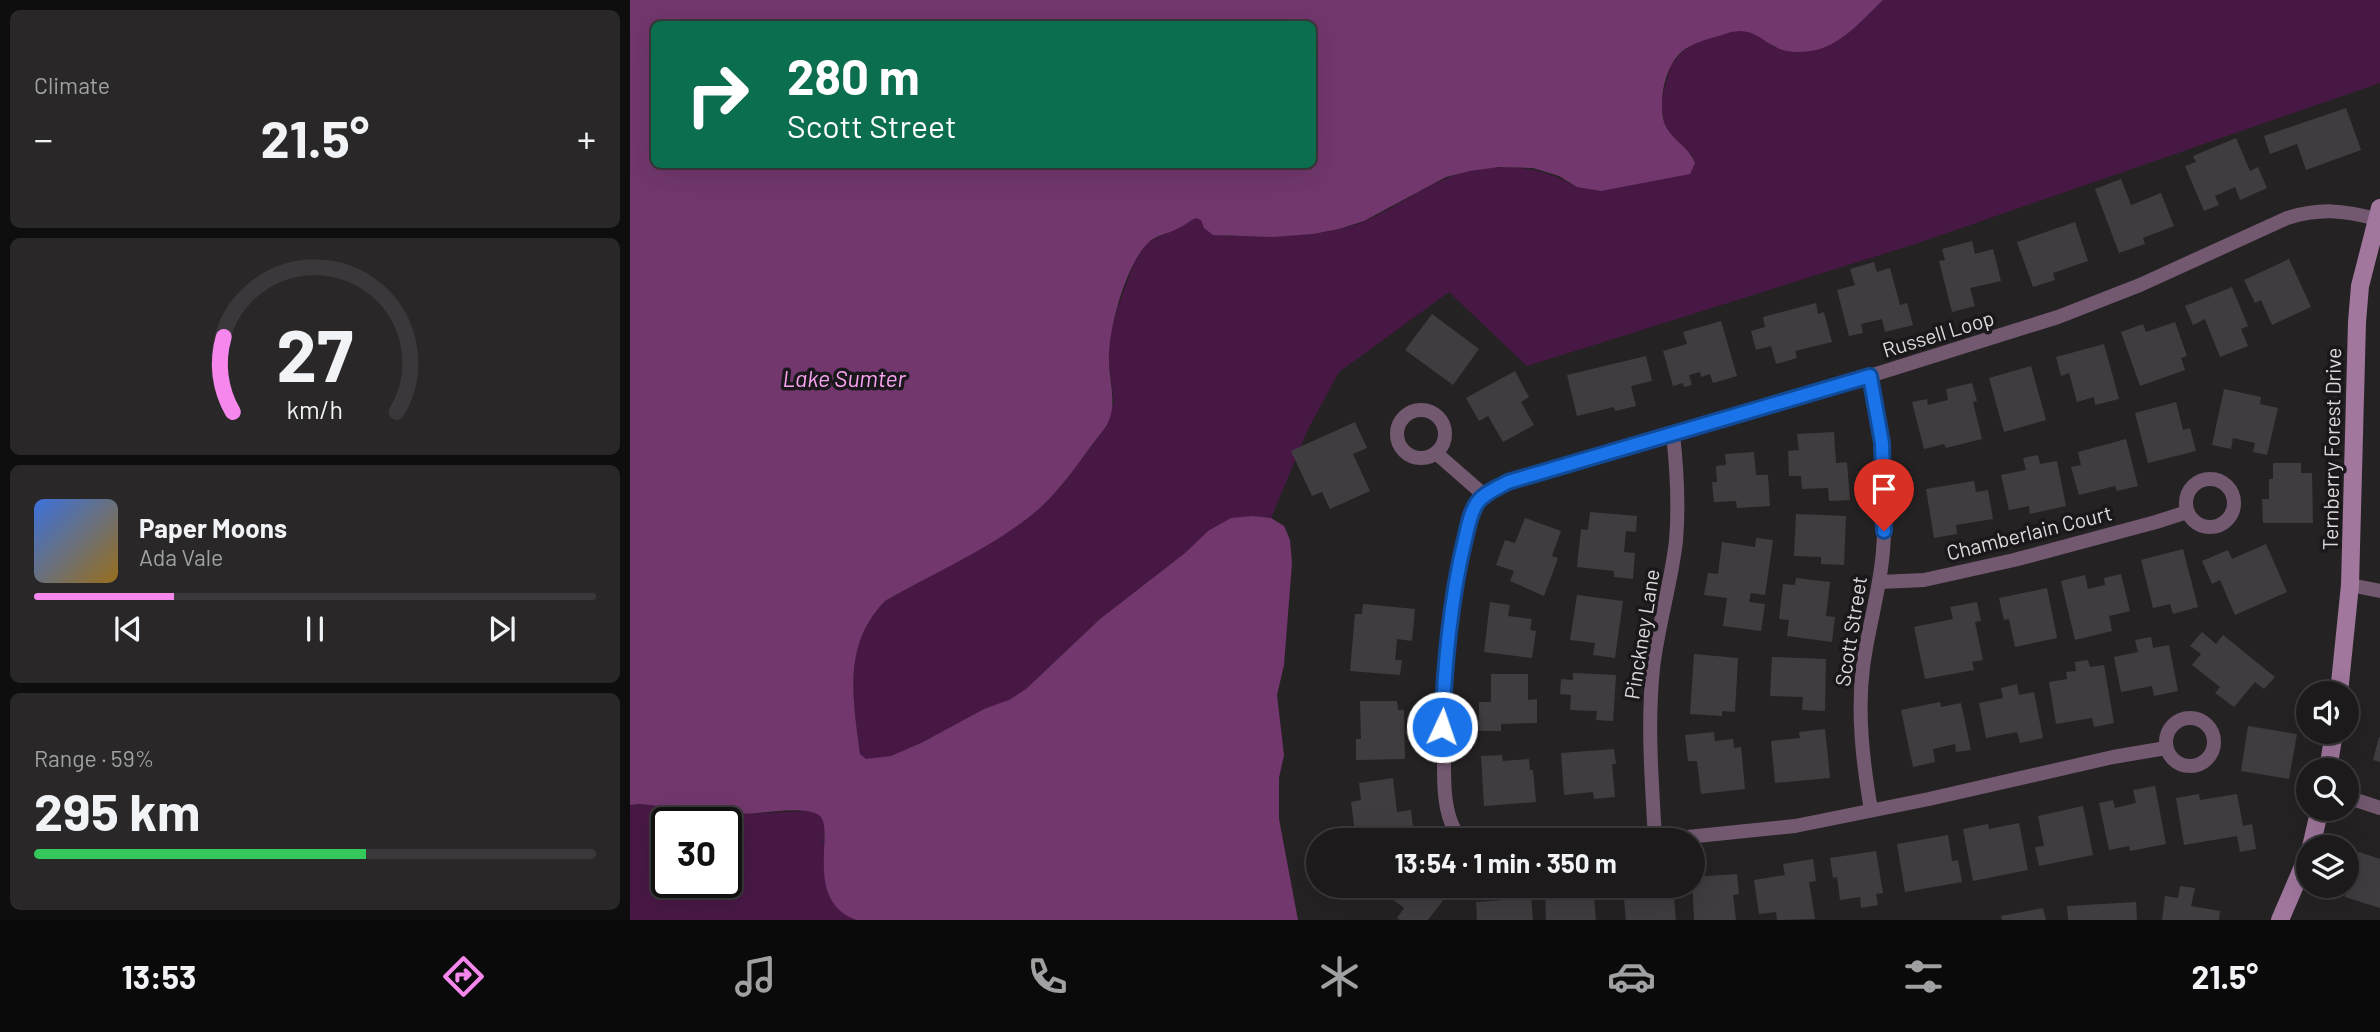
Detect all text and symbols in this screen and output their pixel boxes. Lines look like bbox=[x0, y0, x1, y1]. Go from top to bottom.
text: 280 m bbox=[787, 46, 920, 105]
icon: right bbox=[672, 49, 763, 140]
text: Climate bbox=[34, 71, 110, 99]
text: 21.5° bbox=[261, 106, 369, 168]
text: Scott Street bbox=[787, 106, 957, 144]
text: − bbox=[34, 115, 53, 161]
text: + bbox=[577, 115, 596, 161]
street label: Russell Loop bbox=[1879, 304, 1997, 362]
text: 27 bbox=[277, 310, 353, 398]
street label: Ternberry Forest Drive bbox=[2317, 347, 2345, 551]
water label: Lake Sumter bbox=[782, 364, 906, 392]
text: km/h bbox=[287, 394, 343, 424]
pin bbox=[1854, 459, 1914, 531]
icon: arrive bbox=[1865, 470, 1903, 508]
street label: Chamberlain Court bbox=[1944, 499, 2114, 565]
text: Paper Moons bbox=[139, 512, 287, 543]
text: Ada Vale bbox=[139, 543, 223, 571]
street label: Pinckney Lane bbox=[1618, 567, 1664, 701]
street label: Scott Street bbox=[1829, 574, 1871, 688]
icon: previous bbox=[109, 610, 147, 648]
icon: pause bbox=[296, 610, 334, 648]
icon: next bbox=[483, 610, 521, 648]
map controls bbox=[2296, 681, 2359, 898]
button: sound bbox=[2296, 681, 2359, 744]
position arrow bbox=[1405, 690, 1479, 764]
text: Range · 59% bbox=[34, 744, 154, 772]
button: search bbox=[2296, 758, 2359, 821]
text: 295 km bbox=[34, 779, 200, 841]
speed limit sign: 30 bbox=[651, 807, 742, 898]
button: layers bbox=[2296, 835, 2359, 898]
text: 13:54 · 1 min · 350 m bbox=[1394, 847, 1617, 878]
icon: directions bbox=[439, 952, 488, 1001]
icon: music bbox=[731, 952, 780, 1001]
icon: phone bbox=[1023, 952, 1072, 1001]
icon: climate bbox=[1315, 952, 1364, 1001]
icon: car bbox=[1607, 952, 1656, 1001]
icon: filters bbox=[1899, 952, 1948, 1001]
text: 13:53 bbox=[122, 957, 196, 995]
text: 21.5° bbox=[2191, 957, 2258, 995]

